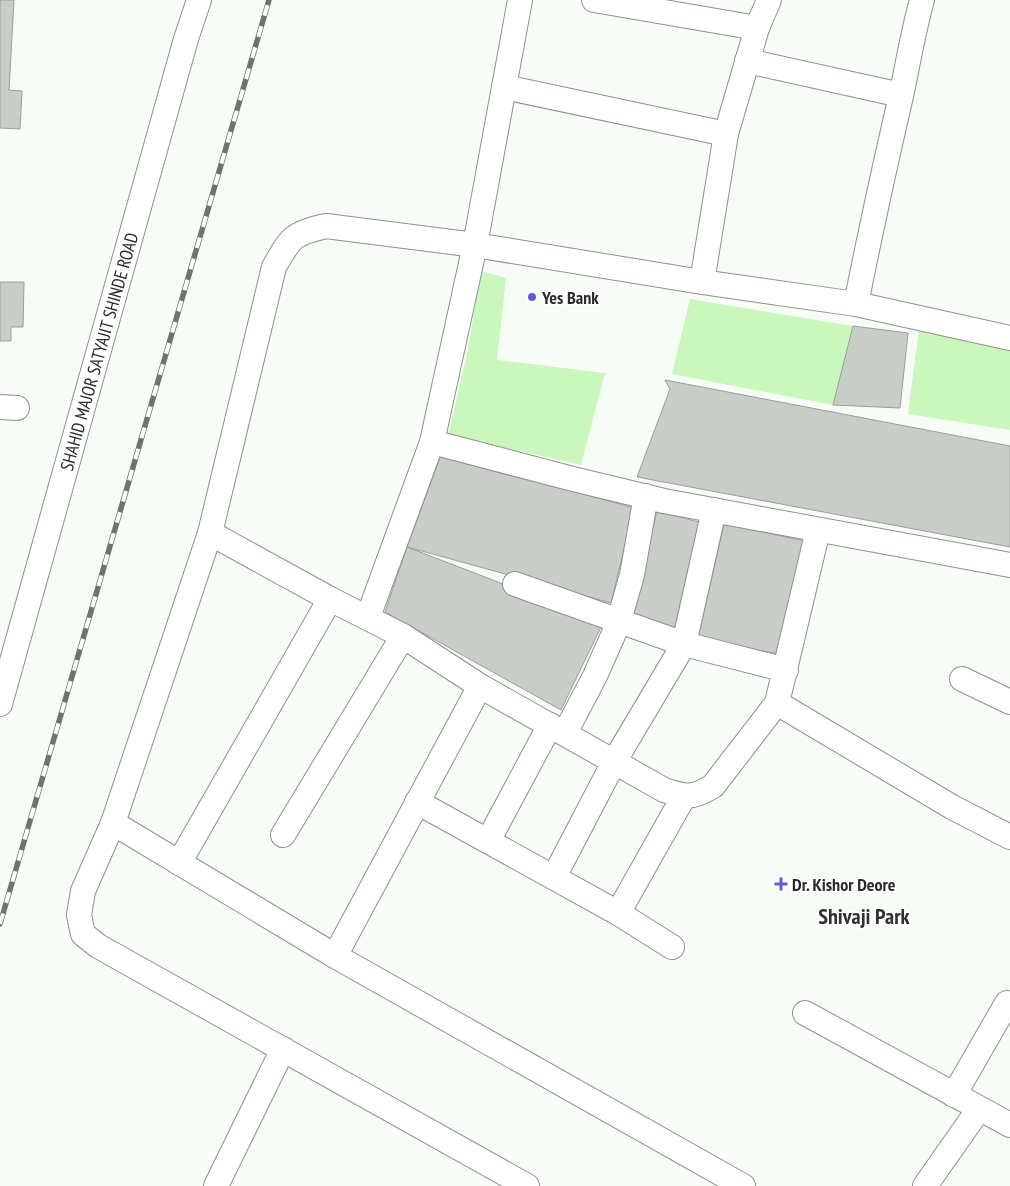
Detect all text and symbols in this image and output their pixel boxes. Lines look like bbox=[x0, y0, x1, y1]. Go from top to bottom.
street label: SHAHID MAJOR SATYAJIT SHINDE ROAD bbox=[54, 230, 143, 473]
place label: Yes Bank bbox=[541, 286, 599, 309]
marker: Yes Bank bbox=[526, 291, 538, 303]
place label: Dr. Kishor Deore bbox=[792, 873, 896, 896]
marker: Dr. Kishor Deore bbox=[774, 877, 788, 891]
district label: Shivaji Park bbox=[818, 902, 911, 930]

